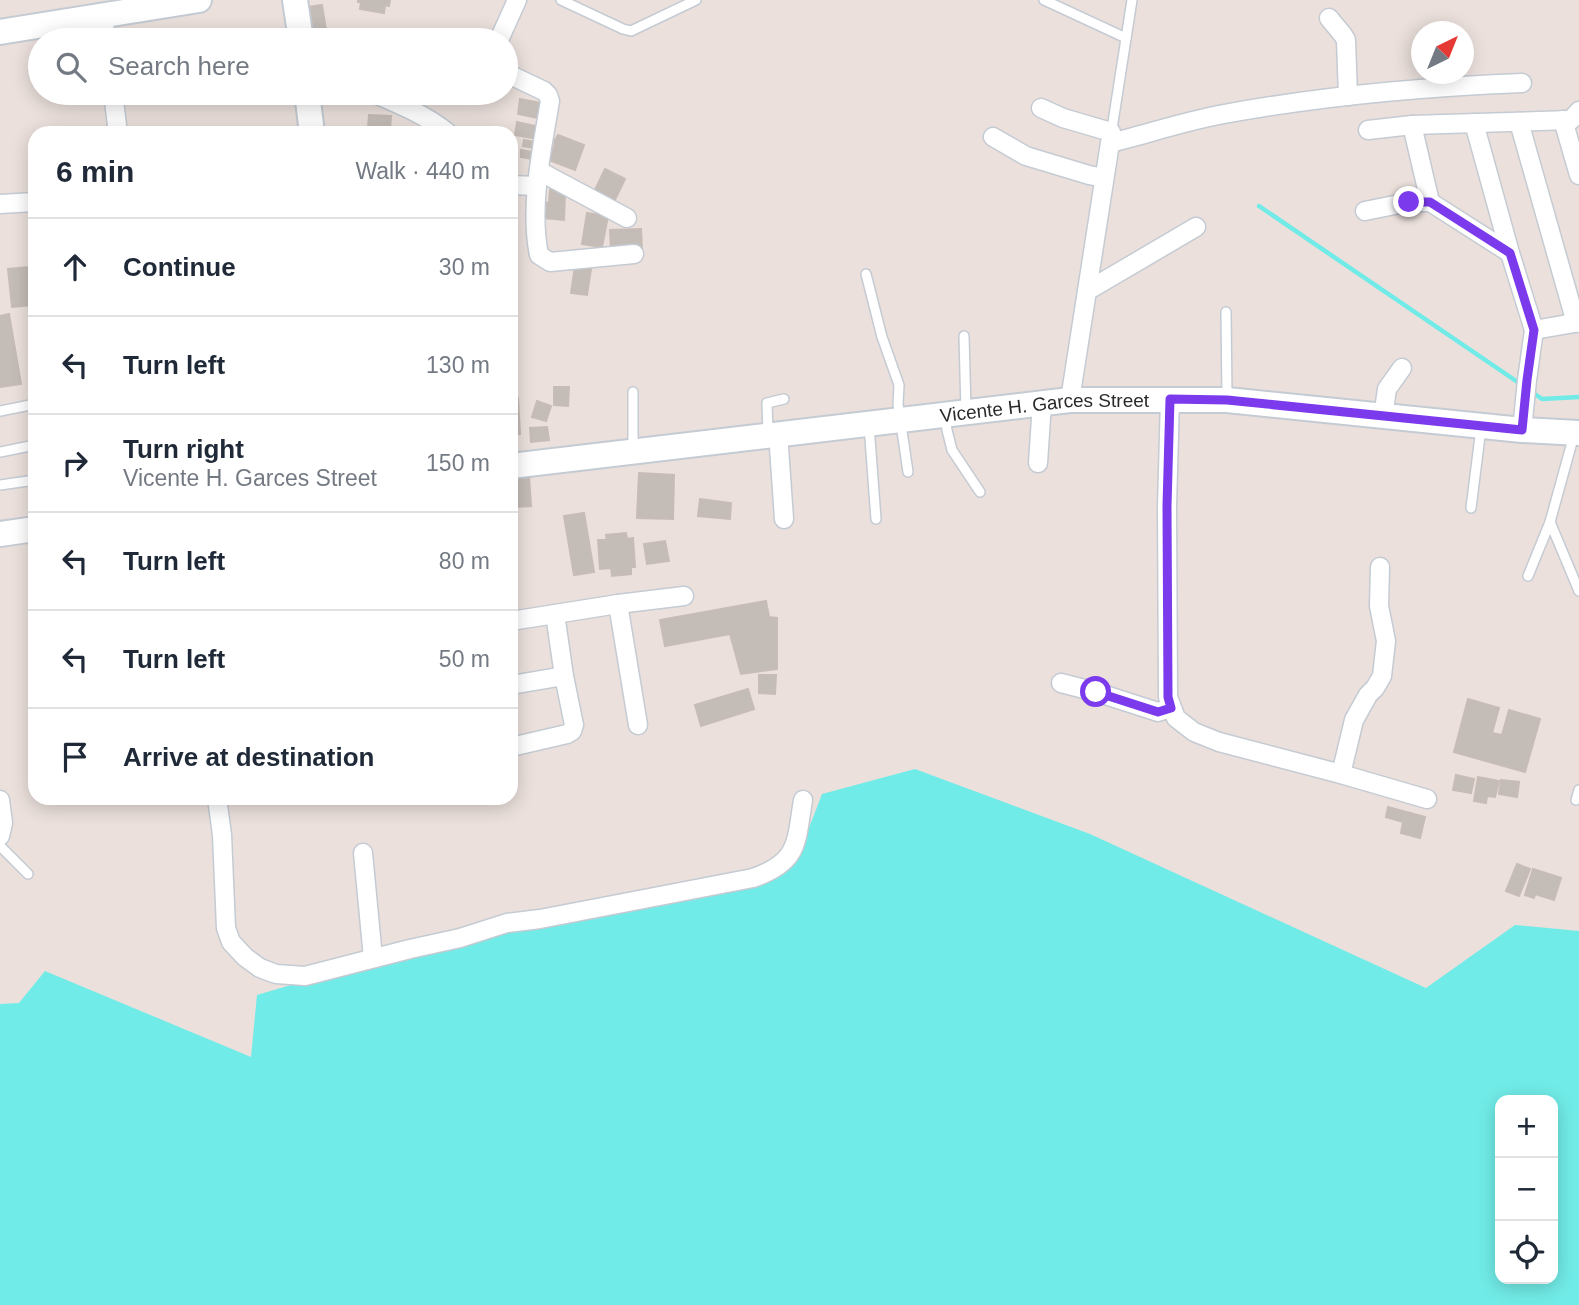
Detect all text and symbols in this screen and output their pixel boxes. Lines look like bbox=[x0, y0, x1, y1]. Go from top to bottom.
north arrow bbox=[1411, 21, 1474, 84]
search box bbox=[28, 28, 518, 105]
icon: search bbox=[52, 48, 90, 86]
text: Search here bbox=[108, 51, 250, 81]
text: 6 min bbox=[56, 155, 134, 188]
text: Walk · 440 m bbox=[355, 158, 490, 184]
route end bbox=[1393, 186, 1424, 217]
icon: ahead bbox=[56, 248, 94, 286]
text: Continue bbox=[123, 252, 236, 282]
text: 30 m bbox=[439, 254, 490, 280]
icon: left bbox=[56, 346, 94, 384]
text: Turn left bbox=[123, 350, 225, 380]
text: 130 m bbox=[426, 352, 490, 378]
street label: Vicente H. Garces Street bbox=[939, 390, 1150, 426]
text: Turn right bbox=[123, 434, 244, 464]
icon: right bbox=[56, 444, 94, 482]
text: 150 m bbox=[426, 450, 490, 476]
text: Vicente H. Garces Street bbox=[123, 465, 377, 491]
icon: left bbox=[56, 542, 94, 580]
text: Turn left bbox=[123, 546, 225, 576]
text: 80 m bbox=[439, 548, 490, 574]
icon: left bbox=[56, 640, 94, 678]
text: Turn left bbox=[123, 644, 225, 674]
text: 50 m bbox=[439, 646, 490, 672]
route start bbox=[1080, 676, 1111, 707]
icon: arrive bbox=[56, 738, 94, 776]
text: Arrive at destination bbox=[123, 742, 374, 772]
map controls bbox=[1495, 1095, 1558, 1284]
button: + bbox=[1495, 1095, 1558, 1158]
button: − bbox=[1495, 1158, 1558, 1221]
button: locate bbox=[1495, 1221, 1558, 1284]

